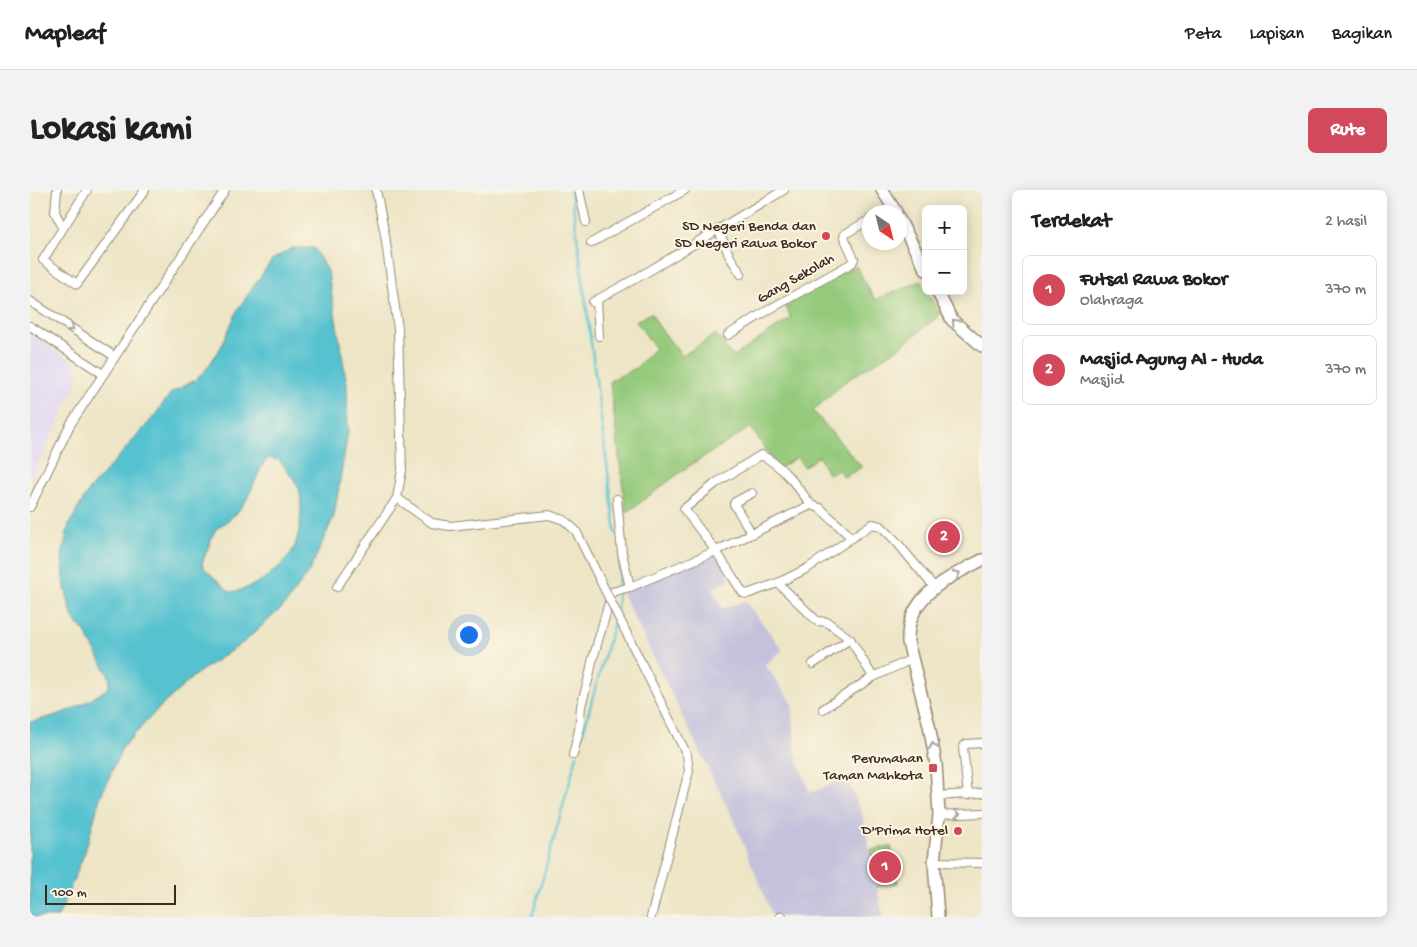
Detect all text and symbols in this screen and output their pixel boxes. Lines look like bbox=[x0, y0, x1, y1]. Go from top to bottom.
text: Mapleaf bbox=[25, 20, 105, 49]
text: Peta bbox=[1185, 24, 1222, 45]
text: Lapisan bbox=[1250, 24, 1304, 45]
text: Bagikan bbox=[1332, 24, 1392, 45]
button: Rute bbox=[1308, 108, 1387, 153]
text: Lokasi kami bbox=[30, 110, 192, 151]
north arrow bbox=[862, 205, 907, 250]
map controls bbox=[922, 205, 967, 295]
button: + bbox=[922, 205, 967, 250]
text: Terdekat bbox=[1032, 210, 1111, 235]
text: 2 hasil bbox=[1325, 213, 1367, 232]
place label: SD Negeri Benda dan SD Negeri Rawa Bokor bbox=[675, 218, 818, 253]
marker: SD Negeri Benda dan SD Negeri Rawa Bokor bbox=[820, 230, 832, 242]
street label: Gang Sekolah bbox=[754, 250, 838, 308]
button: − bbox=[922, 250, 967, 295]
text: Futsal Rawa Bokor bbox=[1080, 269, 1228, 292]
text: 1 bbox=[1046, 281, 1052, 300]
text: 370 m bbox=[1325, 281, 1366, 300]
text: Olahraga bbox=[1080, 292, 1143, 311]
one-way arrow bbox=[952, 318, 961, 327]
one-way arrow bbox=[65, 322, 75, 331]
text: Masjid Agung Al - Huda bbox=[1080, 349, 1263, 372]
text: 2 bbox=[1045, 361, 1053, 380]
text: 370 m bbox=[1325, 361, 1366, 380]
text: Masjid bbox=[1080, 372, 1123, 391]
pin: 2 bbox=[928, 518, 960, 556]
one-way arrow bbox=[952, 570, 961, 580]
your location bbox=[456, 622, 482, 648]
one-way arrow bbox=[929, 742, 939, 751]
place label: Perumahan Taman Mahkota bbox=[823, 750, 924, 785]
marker: Perumahan Taman Mahkota bbox=[927, 762, 939, 774]
one-way arrow bbox=[954, 809, 962, 820]
place label: D'Prima Hotel bbox=[861, 822, 948, 840]
marker: D'Prima Hotel bbox=[952, 825, 964, 837]
pin: 1 bbox=[869, 848, 901, 886]
scale bar bbox=[45, 882, 176, 905]
text: 100 m bbox=[52, 885, 87, 902]

